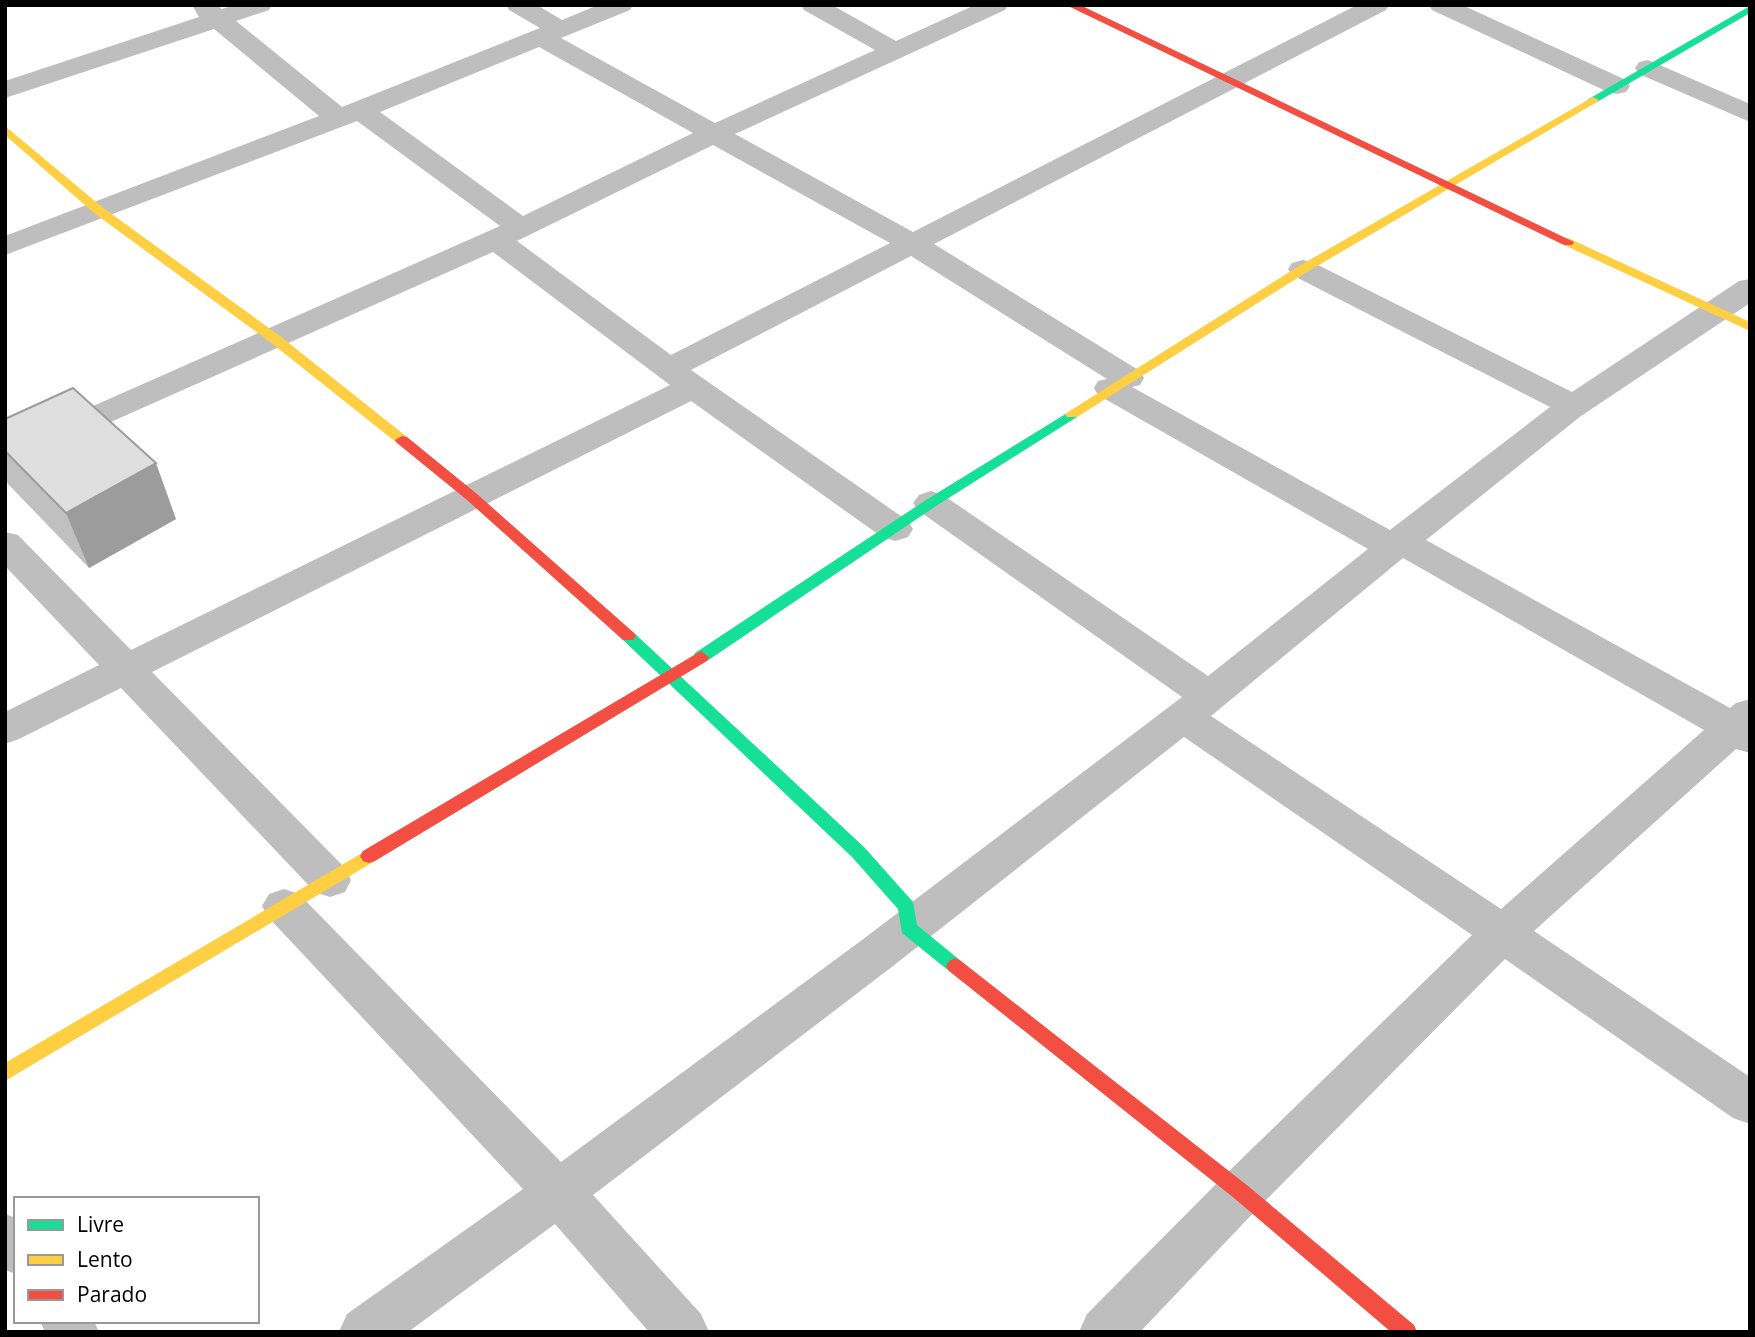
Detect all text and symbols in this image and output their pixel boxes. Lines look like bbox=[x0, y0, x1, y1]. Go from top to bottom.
legend bbox=[14, 1197, 259, 1323]
text: Livre bbox=[77, 1210, 124, 1238]
text: Lento bbox=[77, 1245, 133, 1273]
text: Parado bbox=[77, 1280, 147, 1308]

